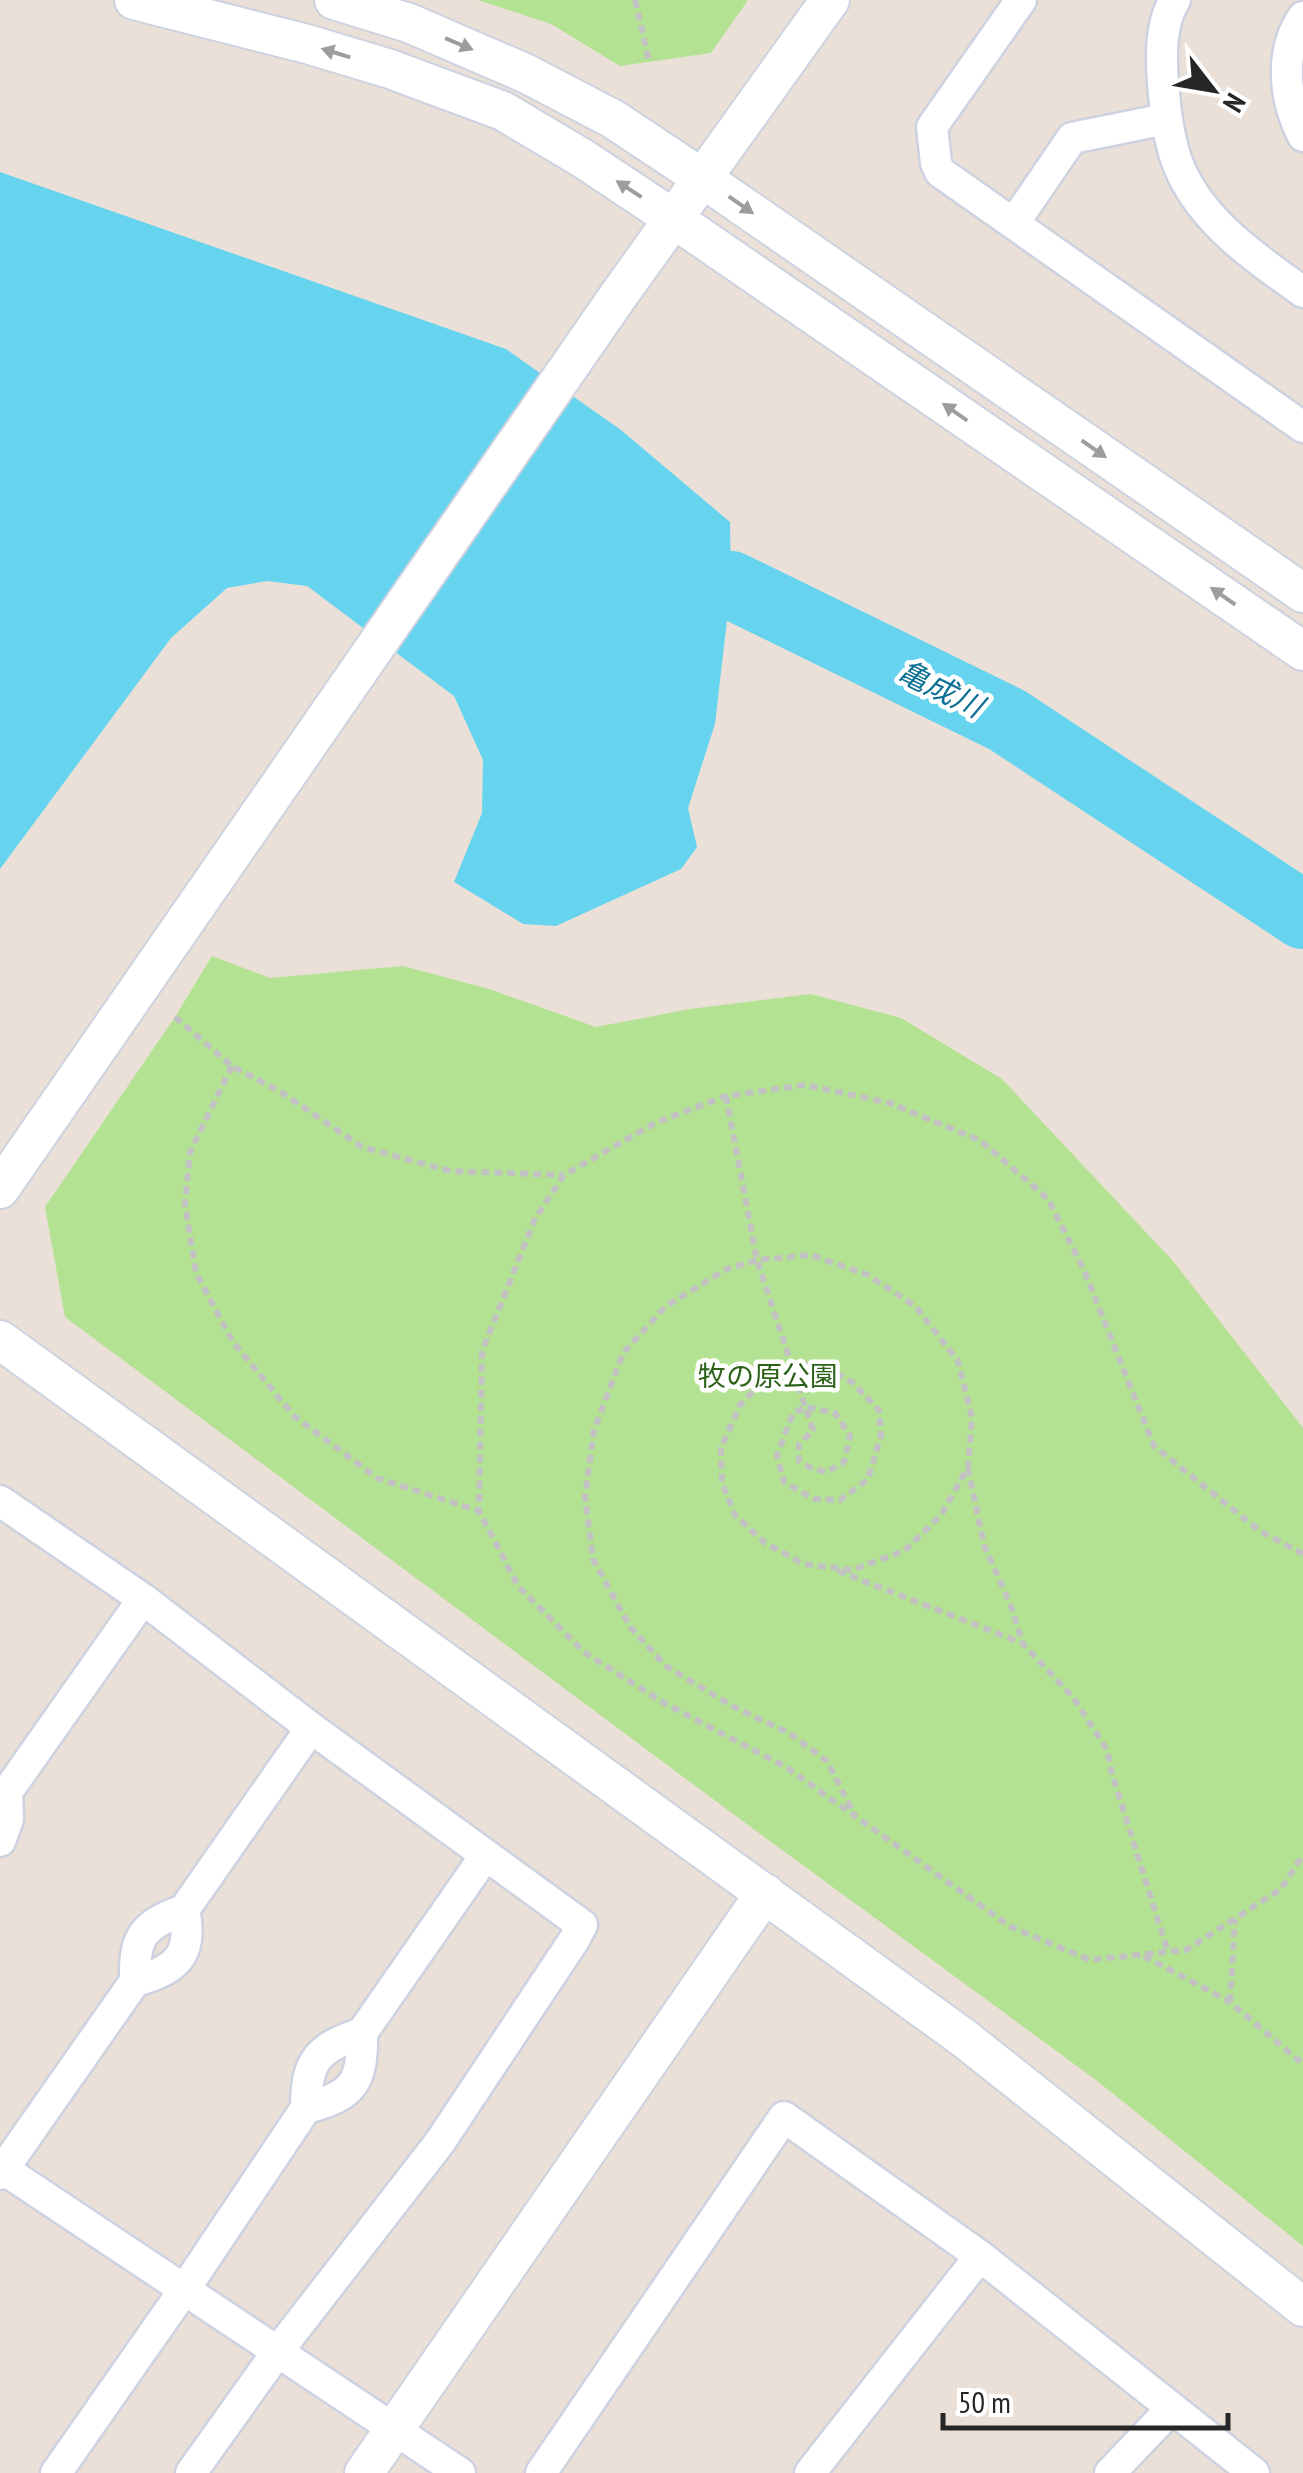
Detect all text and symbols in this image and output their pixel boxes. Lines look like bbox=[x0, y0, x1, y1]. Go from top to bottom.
one-way arrow bbox=[444, 37, 474, 53]
north arrow bbox=[1163, 40, 1263, 140]
one-way arrow bbox=[320, 45, 351, 60]
text: N bbox=[1215, 87, 1255, 119]
one-way arrow bbox=[615, 180, 642, 199]
one-way arrow bbox=[727, 195, 754, 213]
one-way arrow bbox=[941, 403, 968, 422]
one-way arrow bbox=[1081, 439, 1108, 458]
one-way arrow bbox=[1209, 587, 1236, 606]
water label: 亀成川 bbox=[892, 651, 993, 727]
park label: 牧の原公園 bbox=[698, 1357, 838, 1394]
scale bar bbox=[943, 2368, 1228, 2430]
text: 50 m bbox=[958, 2382, 1011, 2421]

